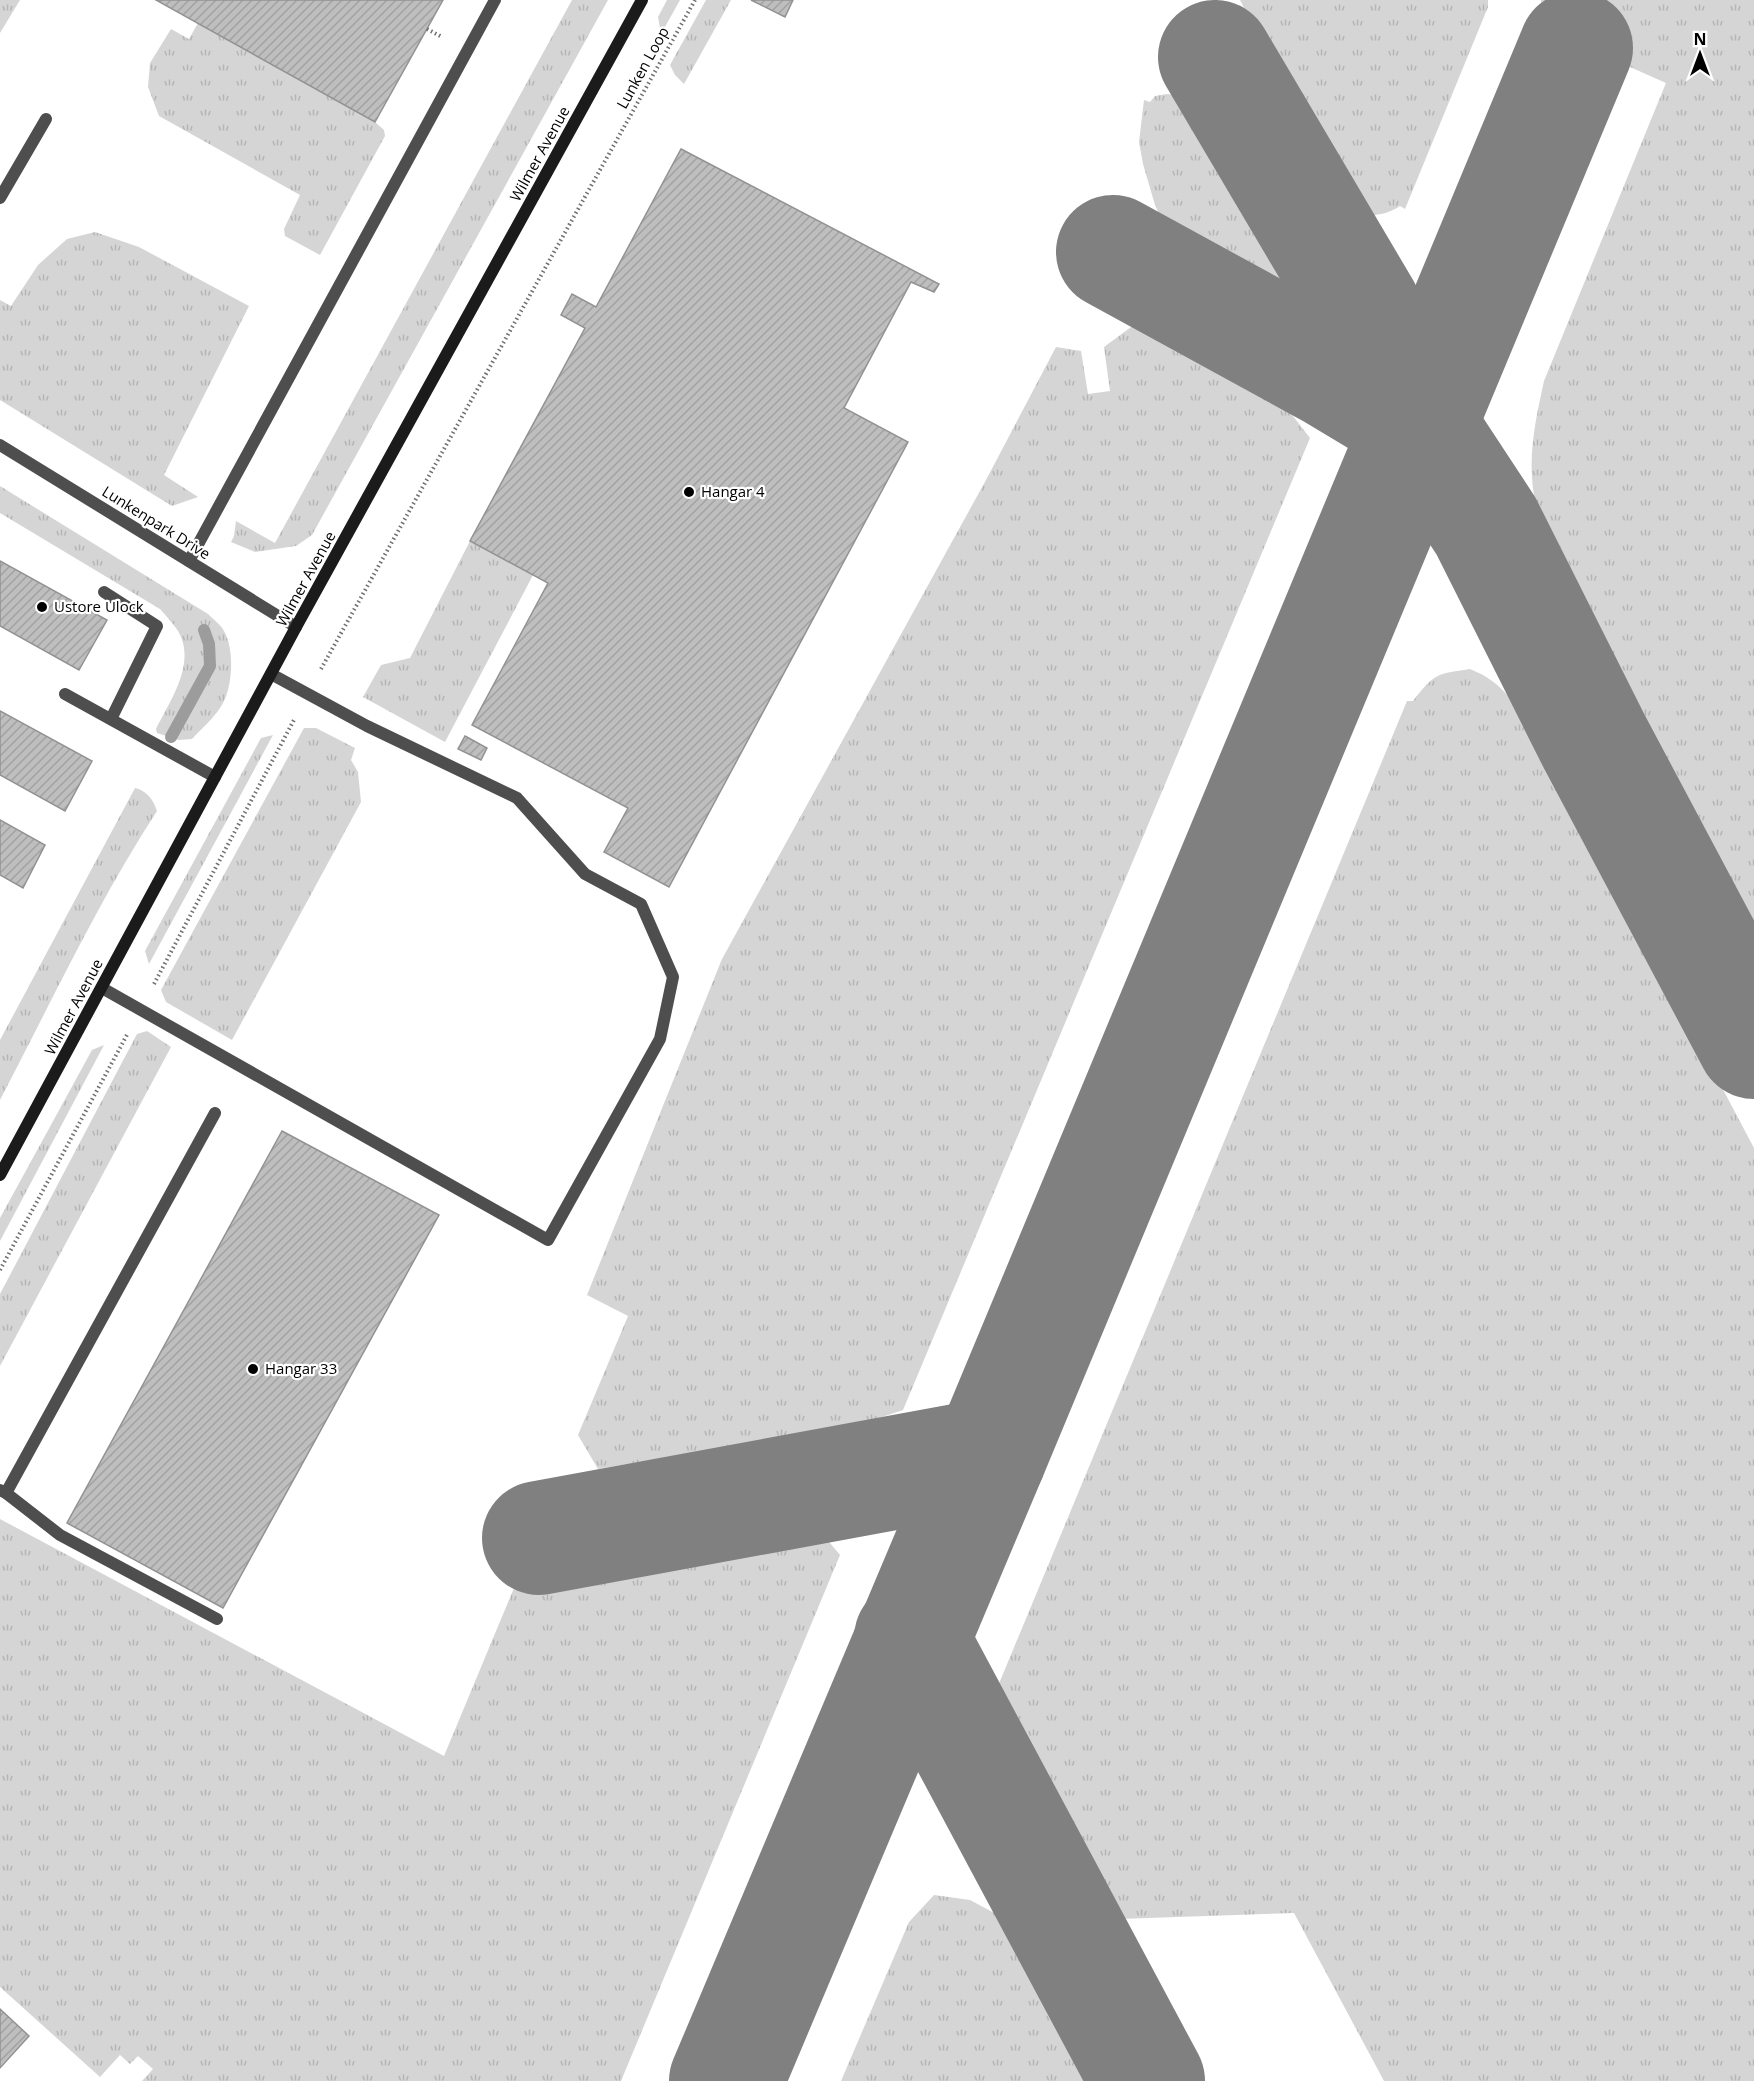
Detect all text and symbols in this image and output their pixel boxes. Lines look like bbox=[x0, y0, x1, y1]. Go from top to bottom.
street label: Lunken Loop bbox=[611, 23, 673, 112]
north arrow bbox=[1670, 24, 1730, 84]
text: N bbox=[1693, 28, 1707, 50]
street label: Wilmer Avenue bbox=[505, 102, 574, 205]
street label: Lunkenpark Drive bbox=[99, 481, 214, 563]
place label: Hangar 4 bbox=[701, 481, 765, 501]
marker: Hangar 4 bbox=[682, 485, 696, 499]
street label: Wilmer Avenue bbox=[271, 527, 340, 630]
place label: Ustore Ulock bbox=[54, 596, 144, 616]
marker: Ustore Ulock bbox=[35, 600, 49, 614]
street label: Wilmer Avenue bbox=[39, 955, 107, 1058]
place label: Hangar 33 bbox=[265, 1358, 337, 1378]
marker: Hangar 33 bbox=[246, 1362, 260, 1376]

